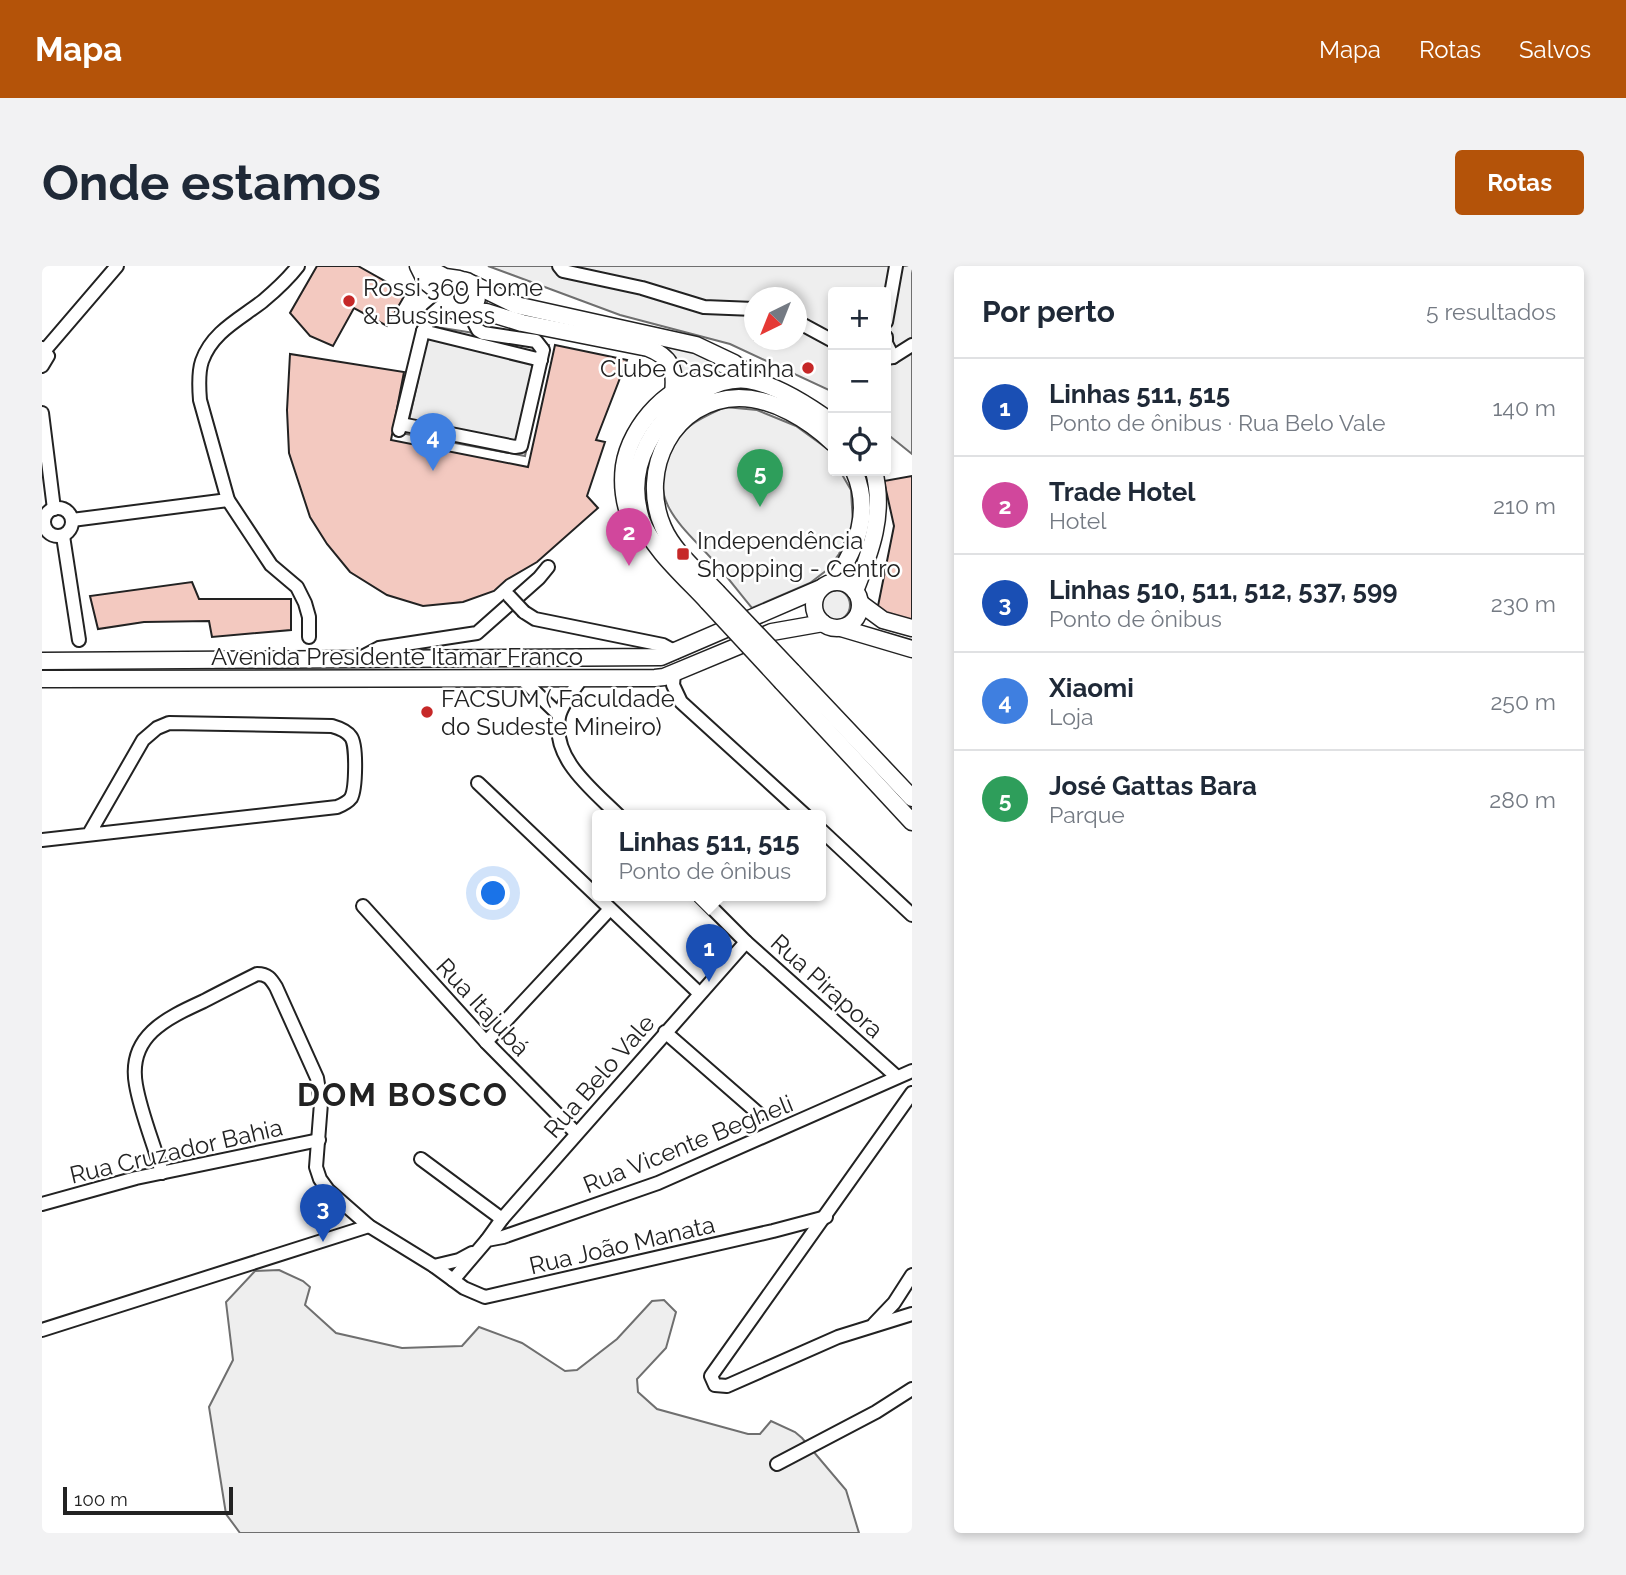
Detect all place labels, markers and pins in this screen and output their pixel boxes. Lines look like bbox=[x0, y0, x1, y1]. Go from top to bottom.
place label: Rossi 360 Home & Bussiness bbox=[363, 273, 543, 330]
marker: Rossi 360 Home & Bussiness bbox=[341, 293, 357, 309]
place label: Clube Cascatinha bbox=[600, 354, 794, 383]
marker: Clube Cascatinha bbox=[800, 360, 816, 376]
pin: 4 bbox=[410, 413, 456, 471]
pin: 5 bbox=[737, 449, 783, 507]
pin: 2 bbox=[606, 508, 652, 566]
place label: Independência Shopping - Centro bbox=[697, 526, 901, 583]
marker: Independência Shopping - Centro bbox=[675, 546, 691, 562]
place label: FACSUM ( Faculdade do Sudeste Mineiro) bbox=[441, 684, 675, 741]
marker: FACSUM ( Faculdade do Sudeste Mineiro) bbox=[419, 704, 435, 720]
pin: 1 bbox=[686, 924, 732, 982]
pin: 3 bbox=[300, 1184, 346, 1242]

